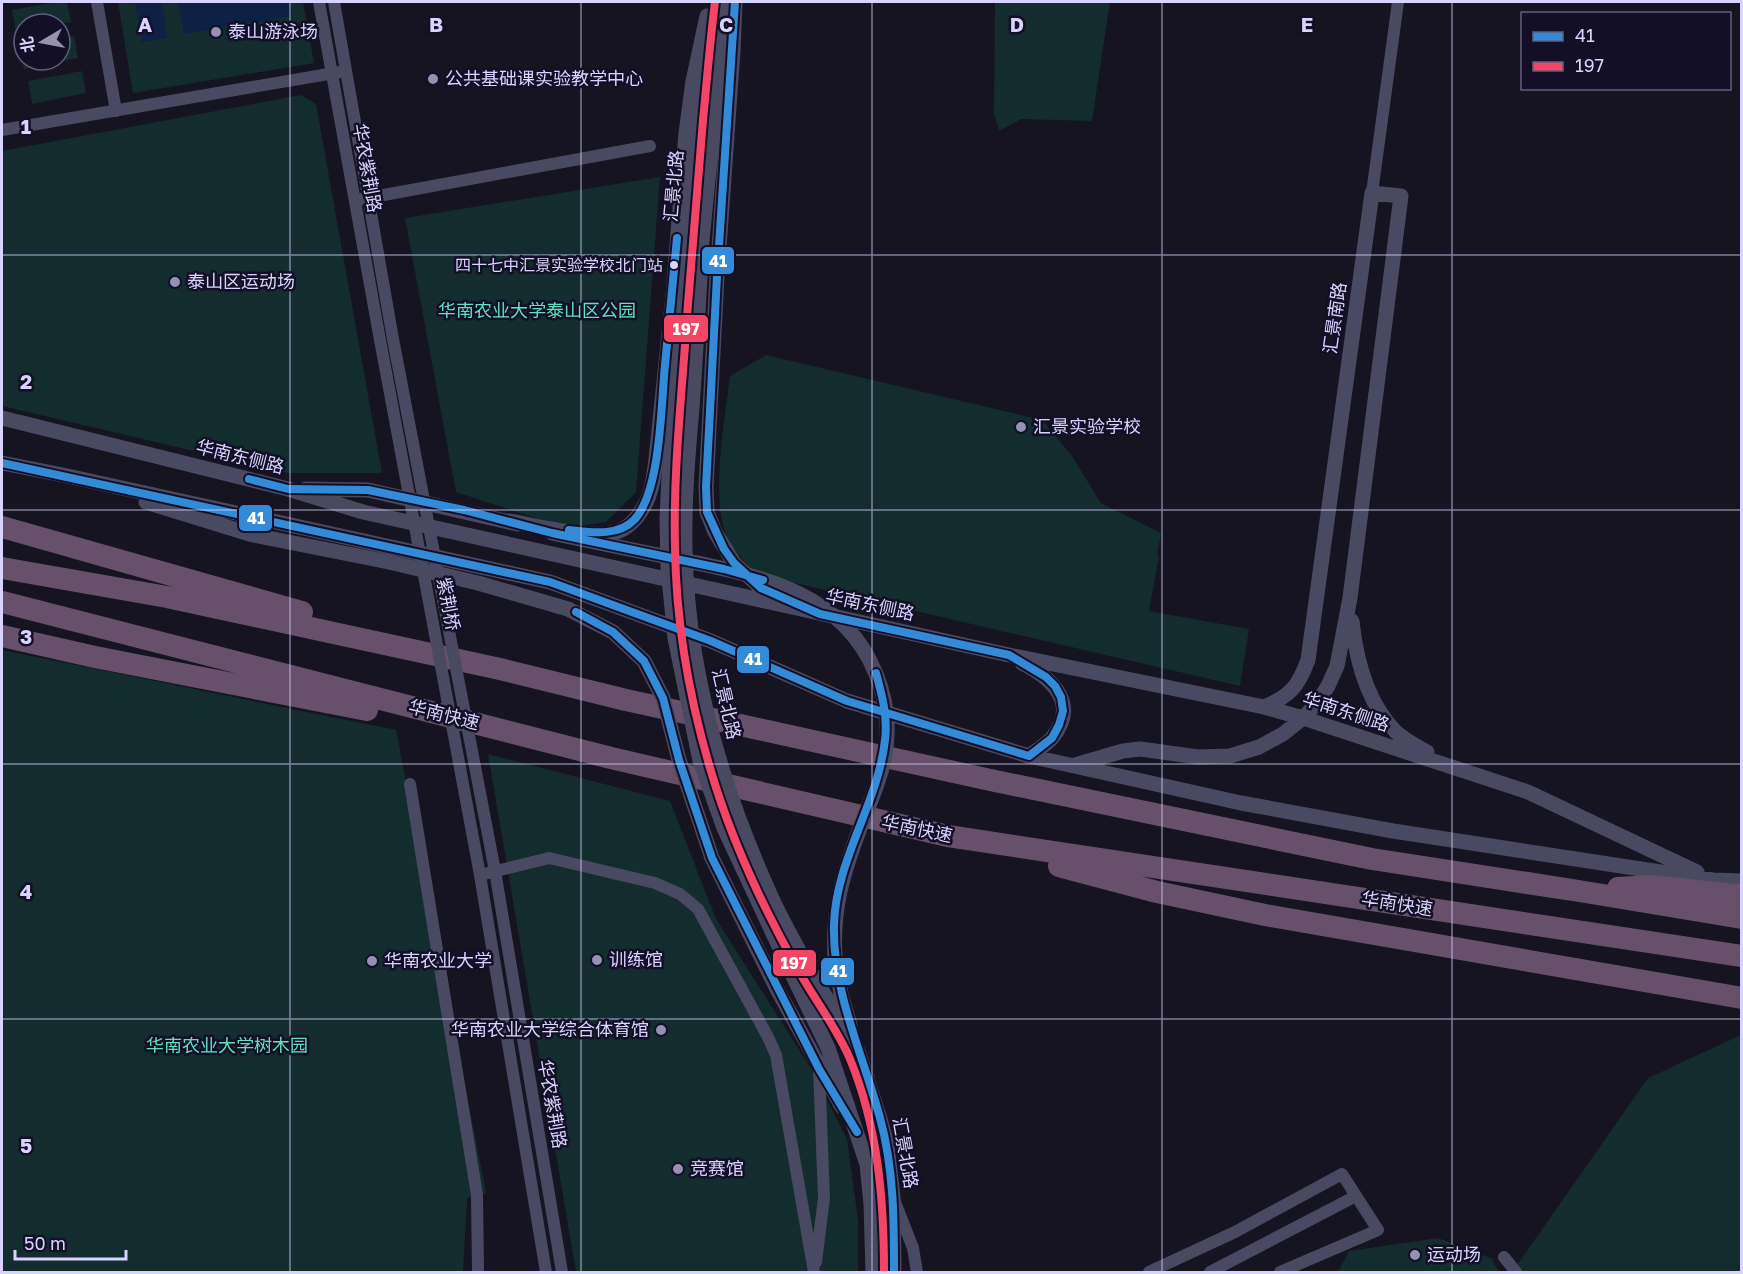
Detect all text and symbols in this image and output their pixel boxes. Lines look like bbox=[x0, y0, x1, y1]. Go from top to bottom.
north arrow bbox=[12, 12, 72, 72]
text: A bbox=[138, 12, 152, 36]
text: B bbox=[429, 12, 443, 36]
text: C bbox=[719, 12, 733, 36]
text: D bbox=[1010, 12, 1024, 36]
text: E bbox=[1301, 12, 1313, 36]
legend bbox=[1521, 12, 1731, 90]
place label: 泰山游泳场 bbox=[228, 20, 318, 42]
text: 41 bbox=[1575, 24, 1595, 46]
marker: 泰山游泳场 bbox=[209, 25, 223, 39]
text: 北 bbox=[16, 35, 38, 54]
text: 197 bbox=[1575, 54, 1604, 76]
place label: 公共基础课实验教学中心 bbox=[445, 67, 643, 89]
marker: 公共基础课实验教学中心 bbox=[426, 72, 440, 86]
text: 1 bbox=[21, 114, 31, 138]
street label: 华农紫荆路 bbox=[349, 122, 387, 214]
street label: 汇景北路 bbox=[659, 149, 687, 223]
line badge: 41 bbox=[701, 246, 735, 275]
text: 41 bbox=[709, 251, 727, 271]
place label: 四十七中汇景实验学校北门站 bbox=[455, 255, 663, 275]
marker: 四十七中汇景实验学校北门站 bbox=[668, 259, 680, 271]
place label: 泰山区运动场 bbox=[187, 270, 295, 292]
marker: 泰山区运动场 bbox=[168, 275, 182, 289]
street label: 汇景南路 bbox=[1318, 281, 1350, 355]
park label: 华南农业大学泰山区公园 bbox=[438, 299, 636, 321]
line badge: 197 bbox=[663, 314, 709, 343]
text: 197 bbox=[672, 319, 700, 339]
text: 2 bbox=[20, 369, 32, 393]
place label: 汇景实验学校 bbox=[1033, 415, 1141, 437]
marker: 汇景实验学校 bbox=[1014, 420, 1028, 434]
street label: 华南东侧路 bbox=[194, 434, 287, 478]
line badge: 41 bbox=[238, 504, 273, 532]
text: 41 bbox=[247, 508, 265, 528]
street label: 紫荆桥 bbox=[433, 575, 465, 632]
street label: 华南东侧路 bbox=[824, 584, 917, 624]
text: 3 bbox=[20, 624, 32, 648]
line badge: 41 bbox=[736, 645, 770, 674]
text: 41 bbox=[744, 649, 762, 669]
street label: 汇景北路 bbox=[708, 666, 746, 741]
street label: 华南东侧路 bbox=[1300, 687, 1393, 735]
street label: 华南快速 bbox=[407, 695, 482, 733]
street label: 华南快速 bbox=[880, 810, 955, 846]
text: 4 bbox=[20, 879, 32, 903]
street label: 华南快速 bbox=[1360, 887, 1434, 920]
place label: 训练馆 bbox=[609, 948, 663, 970]
place label: 华南农业大学 bbox=[384, 949, 492, 971]
line badge: 197 bbox=[772, 949, 817, 977]
marker: 训练馆 bbox=[590, 953, 604, 967]
text: 197 bbox=[780, 953, 808, 973]
marker: 华南农业大学 bbox=[365, 954, 379, 968]
line badge: 41 bbox=[820, 957, 855, 986]
text: 41 bbox=[829, 961, 847, 981]
place label: 华南农业大学综合体育馆 bbox=[451, 1018, 649, 1040]
marker: 华南农业大学综合体育馆 bbox=[654, 1023, 668, 1037]
park label: 华南农业大学树木园 bbox=[146, 1034, 308, 1056]
street label: 华农紫荆路 bbox=[534, 1058, 572, 1150]
street label: 汇景北路 bbox=[889, 1115, 923, 1190]
text: 5 bbox=[20, 1133, 32, 1157]
place label: 竞赛馆 bbox=[690, 1157, 744, 1179]
marker: 竞赛馆 bbox=[671, 1162, 685, 1176]
scale bar bbox=[15, 1223, 126, 1261]
text: 50 m bbox=[24, 1232, 66, 1254]
place label: 运动场 bbox=[1427, 1243, 1481, 1265]
marker: 运动场 bbox=[1408, 1248, 1422, 1262]

